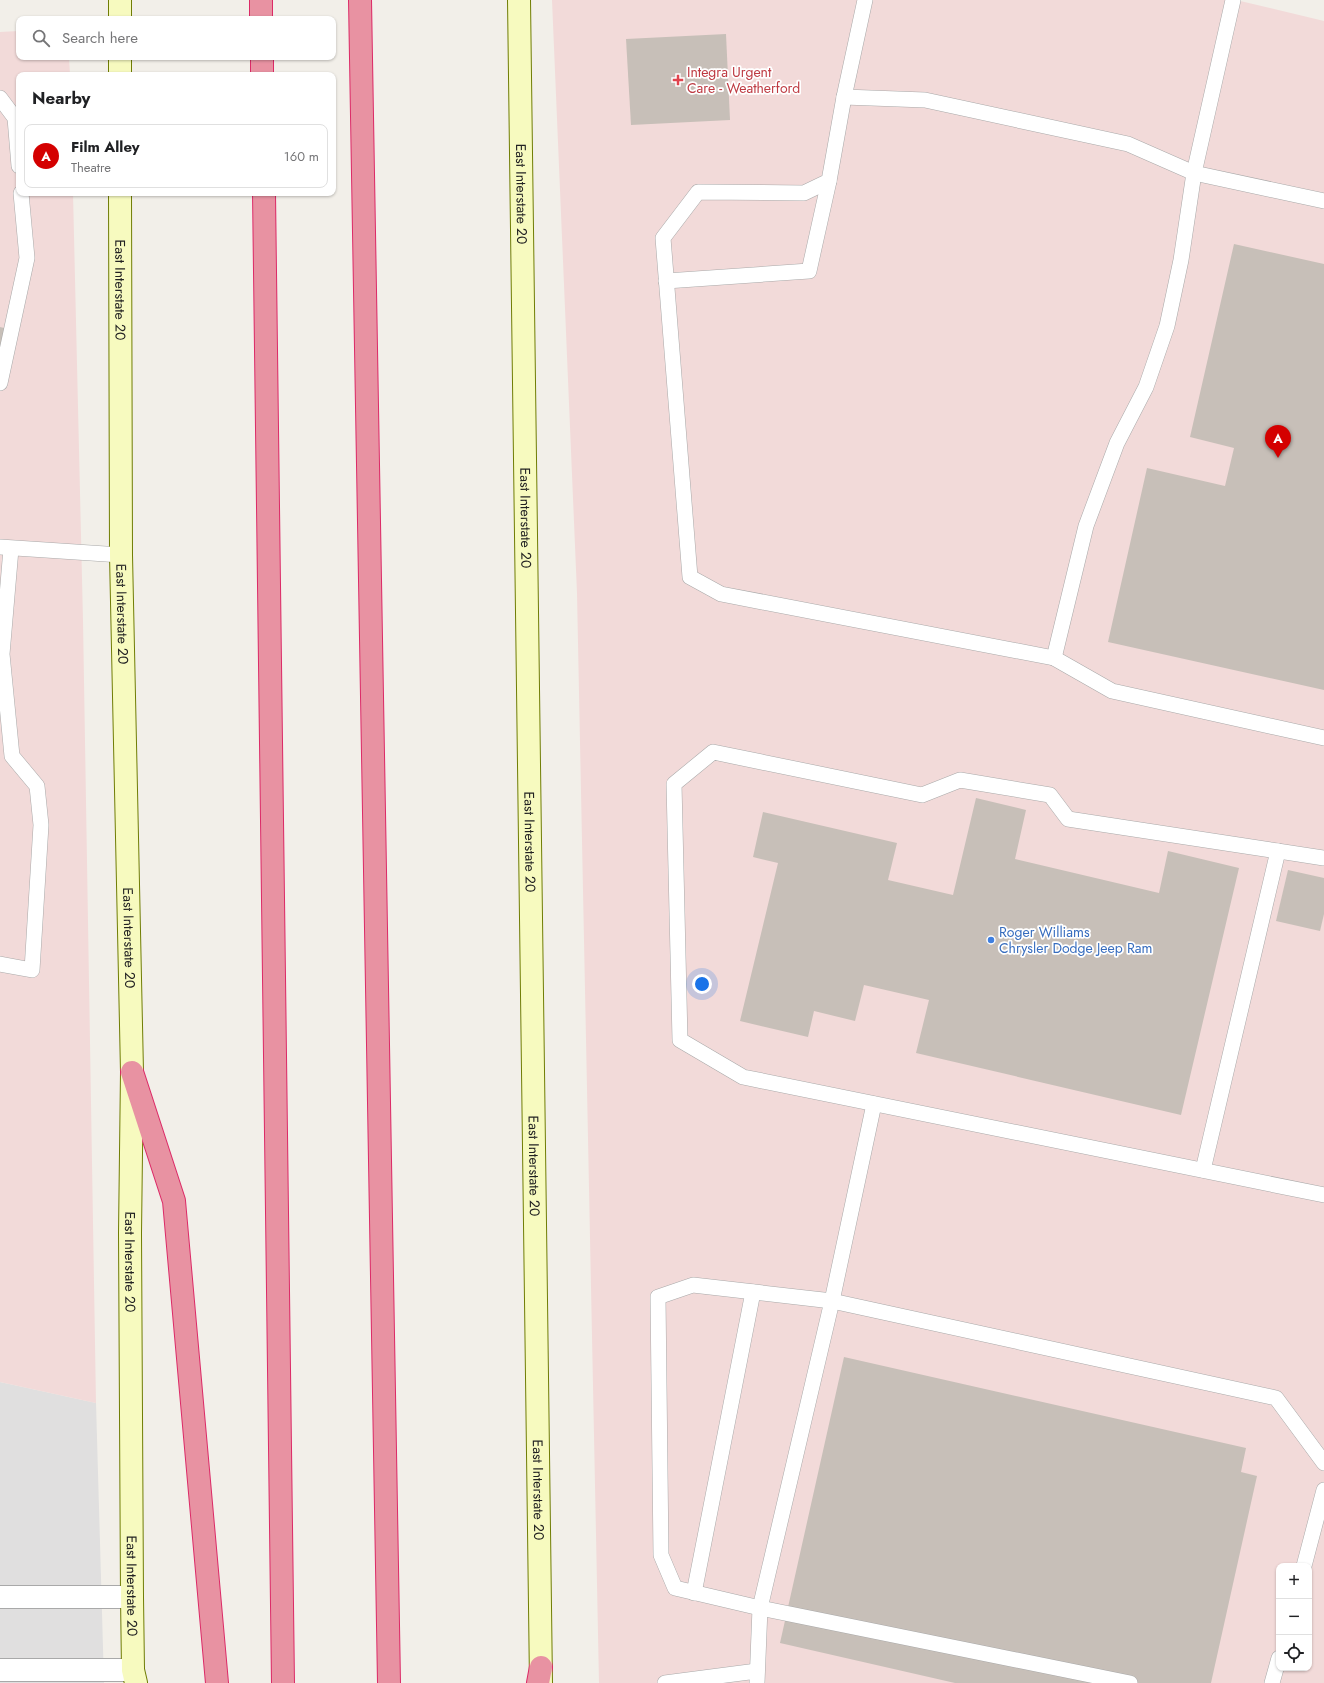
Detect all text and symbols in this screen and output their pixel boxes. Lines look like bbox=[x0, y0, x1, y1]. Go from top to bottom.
search box bbox=[16, 16, 336, 60]
icon: search bbox=[30, 27, 52, 49]
text: Search here bbox=[62, 27, 138, 49]
place label: Integra Urgent Care - Weatherford bbox=[687, 62, 800, 98]
marker: Integra Urgent Care - Weatherford bbox=[672, 74, 684, 86]
text: Nearby bbox=[32, 86, 90, 110]
text: Film Alley bbox=[71, 136, 140, 158]
street label: East Interstate 20 bbox=[511, 143, 532, 245]
text: A bbox=[41, 147, 51, 166]
text: 160 m bbox=[284, 147, 319, 166]
text: Theatre bbox=[71, 158, 111, 177]
street label: East Interstate 20 bbox=[110, 240, 130, 340]
pin: A bbox=[1265, 425, 1291, 458]
street label: East Interstate 20 bbox=[515, 467, 536, 568]
street label: East Interstate 20 bbox=[111, 563, 133, 665]
street label: East Interstate 20 bbox=[519, 791, 541, 892]
street label: East Interstate 20 bbox=[118, 887, 140, 989]
place label: Roger Williams Chrysler Dodge Jeep Ram bbox=[999, 922, 1152, 958]
marker: Roger Williams Chrysler Dodge Jeep Ram bbox=[986, 935, 996, 945]
your location bbox=[692, 974, 712, 994]
street label: East Interstate 20 bbox=[524, 1115, 545, 1216]
street label: East Interstate 20 bbox=[120, 1211, 140, 1312]
street label: East Interstate 20 bbox=[528, 1439, 549, 1540]
street label: East Interstate 20 bbox=[122, 1535, 143, 1636]
map controls bbox=[1276, 1563, 1312, 1671]
button: + bbox=[1276, 1563, 1312, 1599]
button: − bbox=[1276, 1599, 1312, 1635]
button: locate bbox=[1276, 1635, 1312, 1671]

